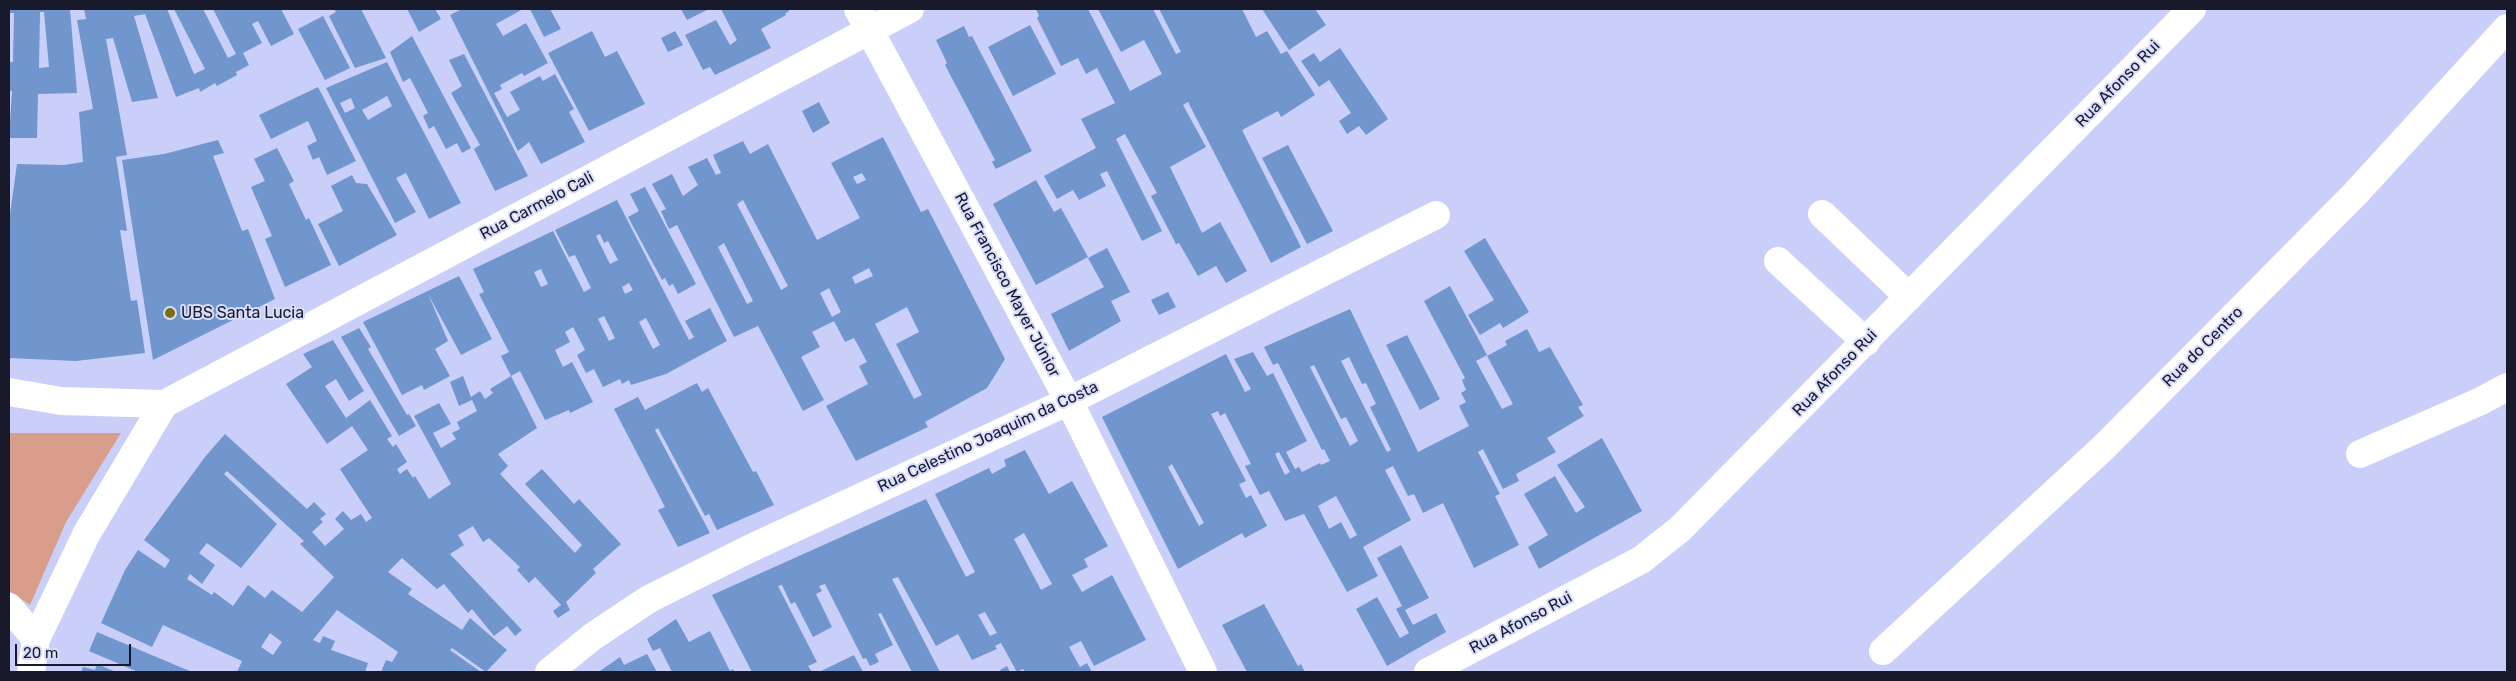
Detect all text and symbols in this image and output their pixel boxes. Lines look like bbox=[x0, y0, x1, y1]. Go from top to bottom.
street label: Rua Afonso Rui bbox=[2072, 37, 2164, 131]
street label: Rua Carmelo Cali bbox=[477, 168, 597, 244]
street label: Rua Francisco Mayer Júnior bbox=[950, 189, 1064, 381]
place label: UBS Santa Lucia bbox=[181, 303, 304, 323]
street label: Rua do Centro bbox=[2159, 303, 2247, 391]
marker: UBS Santa Lucia bbox=[163, 306, 177, 320]
street label: Rua Afonso Rui bbox=[1789, 326, 1881, 420]
street label: Rua Celestino Joaquim da Costa bbox=[875, 377, 1101, 497]
street label: Rua Afonso Rui bbox=[1466, 588, 1576, 658]
scale bar bbox=[18, 634, 134, 666]
text: 20 m bbox=[23, 644, 58, 662]

